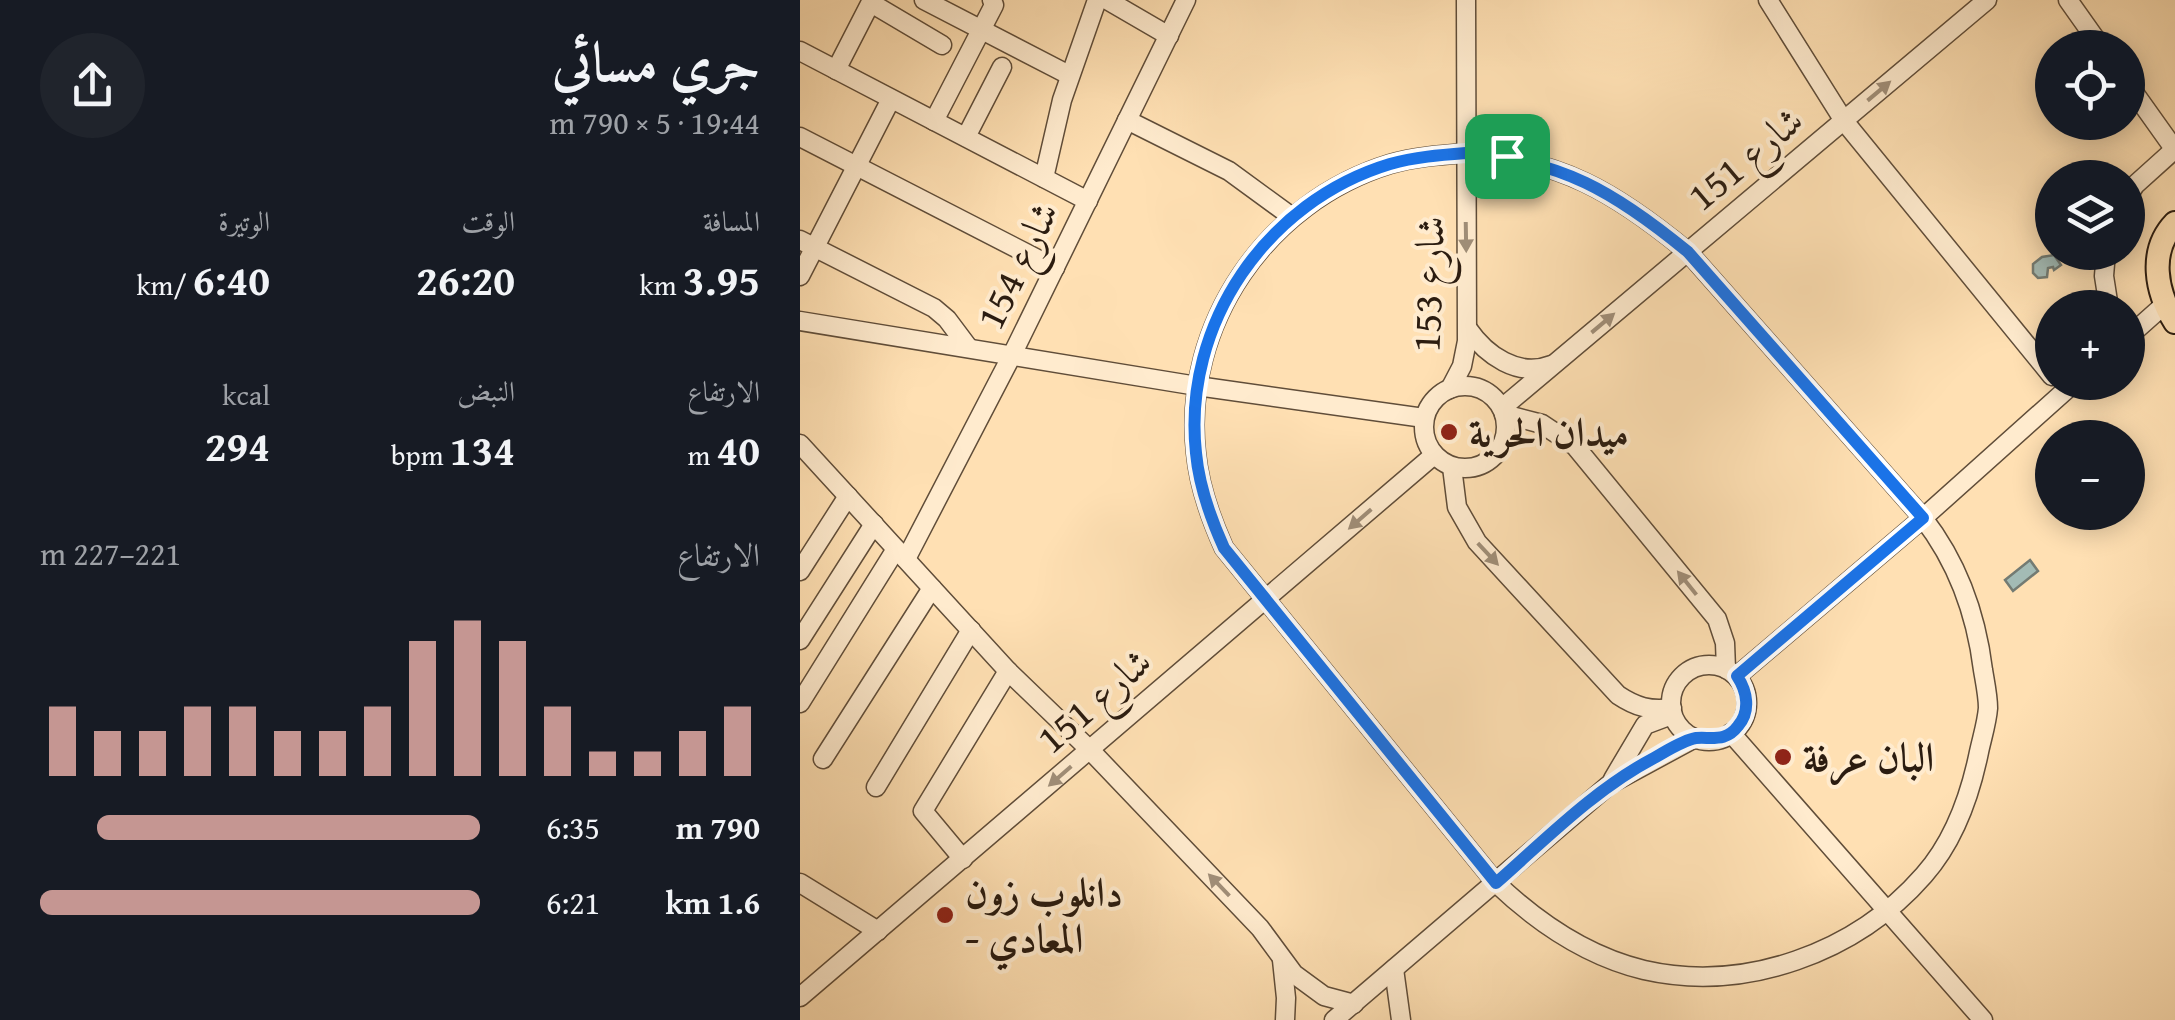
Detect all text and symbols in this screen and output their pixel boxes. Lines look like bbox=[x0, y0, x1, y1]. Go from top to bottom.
text: جري مسائي bbox=[552, 21, 760, 101]
map controls bbox=[2035, 30, 2145, 530]
button: locate bbox=[2035, 30, 2145, 140]
button: share bbox=[40, 33, 145, 138]
one-way arrow bbox=[1866, 81, 1891, 103]
street label: شارع 151 bbox=[1674, 91, 1819, 228]
text: 19:44 · 5 × 790 m bbox=[549, 99, 760, 146]
pin bbox=[1465, 114, 1550, 199]
icon: arrive bbox=[1480, 129, 1535, 184]
button: layers bbox=[2035, 160, 2145, 270]
street label: شارع 154 bbox=[960, 191, 1077, 341]
text: الوتيرة bbox=[218, 200, 270, 241]
text: الوقت bbox=[461, 200, 515, 241]
text: المسافة bbox=[703, 200, 760, 241]
street label: شارع 153 bbox=[1396, 215, 1464, 353]
one-way arrow bbox=[1459, 222, 1475, 254]
text: 6:40 bbox=[193, 249, 270, 310]
text: 26:20 bbox=[416, 249, 515, 310]
text: 3.95 bbox=[683, 249, 760, 310]
text: /km bbox=[136, 264, 193, 305]
text: km bbox=[640, 264, 683, 305]
button: + bbox=[2035, 290, 2145, 400]
one-way arrow bbox=[1591, 313, 1616, 334]
text: النبض bbox=[457, 370, 515, 411]
text: الارتفاع bbox=[687, 370, 760, 411]
text: kcal bbox=[222, 374, 270, 415]
place label: ميدان الحرية bbox=[1469, 402, 1629, 461]
text: 294 bbox=[205, 415, 270, 476]
text: 134 bbox=[450, 419, 515, 480]
text: 40 bbox=[716, 419, 760, 480]
button: − bbox=[2035, 420, 2145, 530]
marker: ميدان الحرية bbox=[1438, 421, 1460, 443]
text: bpm bbox=[391, 434, 450, 475]
text: m bbox=[687, 434, 716, 475]
one-way arrow bbox=[1347, 507, 1372, 529]
text: 221–227 m bbox=[40, 530, 181, 577]
text: الارتفاع bbox=[677, 531, 760, 578]
one-way arrow bbox=[1476, 542, 1499, 566]
one-way arrow bbox=[1677, 571, 1699, 596]
street label: شارع 151 bbox=[1023, 633, 1168, 770]
place label: البان عرفة bbox=[1803, 727, 1934, 786]
marker: البان عرفة bbox=[1772, 746, 1794, 768]
one-way arrow bbox=[1047, 764, 1072, 786]
text: 6:35 bbox=[546, 804, 600, 851]
text: 790 m bbox=[676, 804, 760, 851]
place label: دانلوب زون - المعادي bbox=[965, 862, 1123, 971]
one-way arrow bbox=[1208, 874, 1231, 898]
text: 6:21 bbox=[546, 879, 600, 926]
text: 1.6 km bbox=[665, 879, 760, 926]
marker: دانلوب زون - المعادي bbox=[934, 904, 956, 926]

